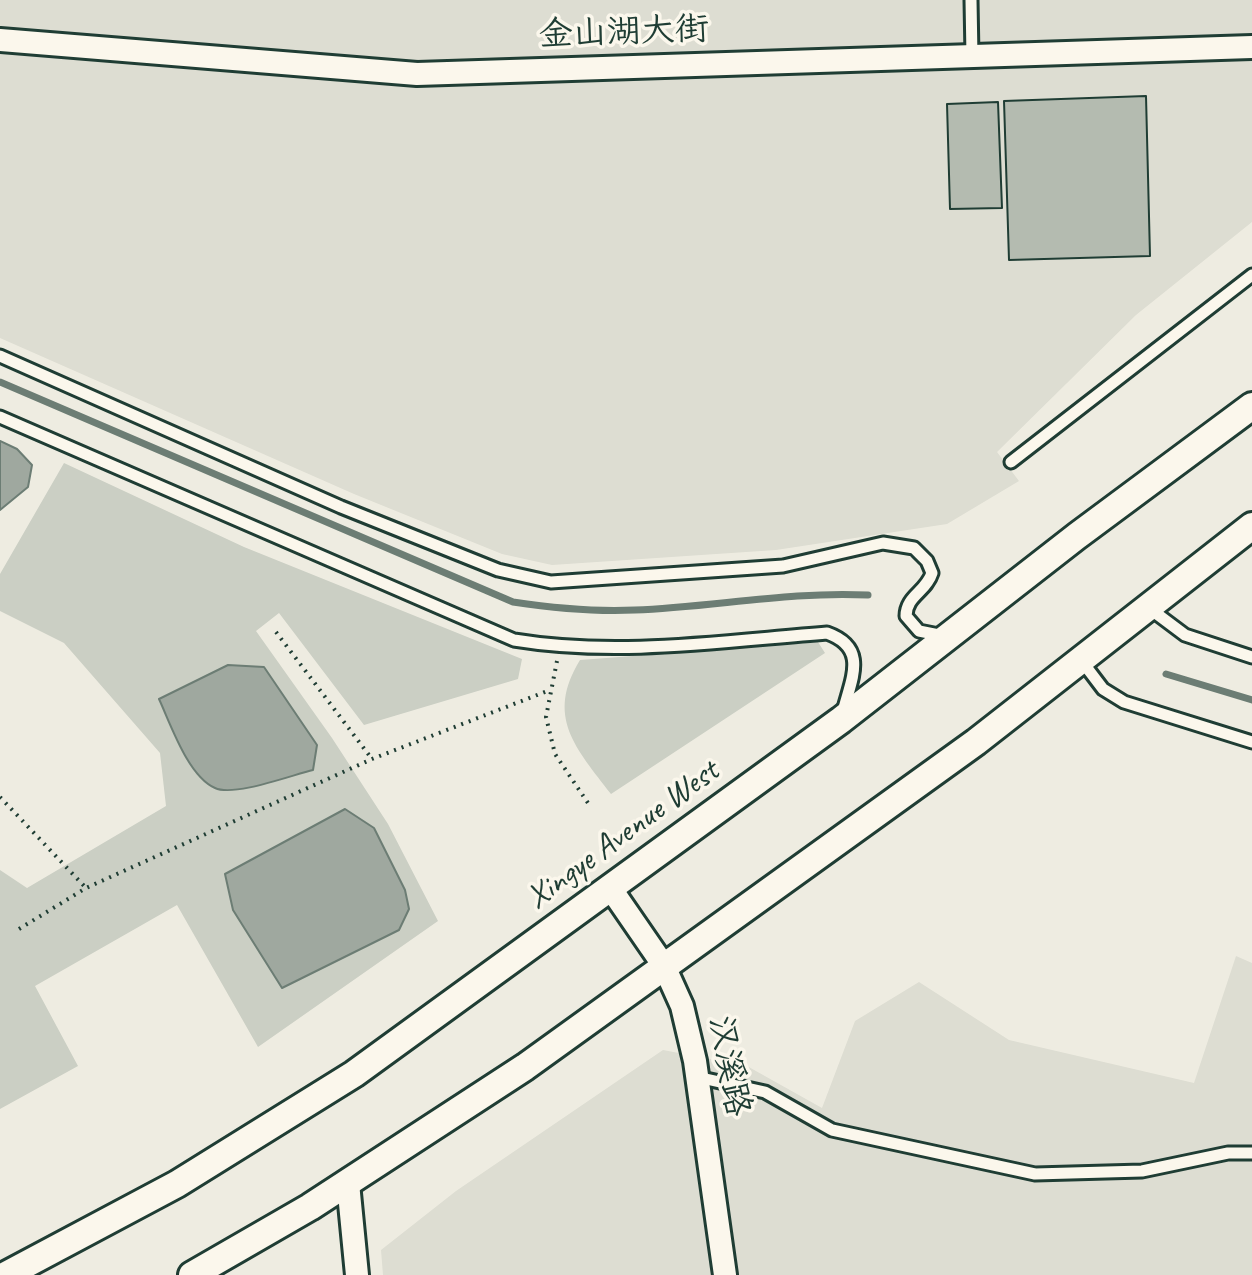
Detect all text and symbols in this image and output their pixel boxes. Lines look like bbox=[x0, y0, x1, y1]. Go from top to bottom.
street label: 金山湖大街 bbox=[538, 10, 710, 56]
street label: Xingye Avenue West bbox=[519, 752, 727, 918]
street label: 汉溪路 bbox=[698, 1012, 758, 1120]

